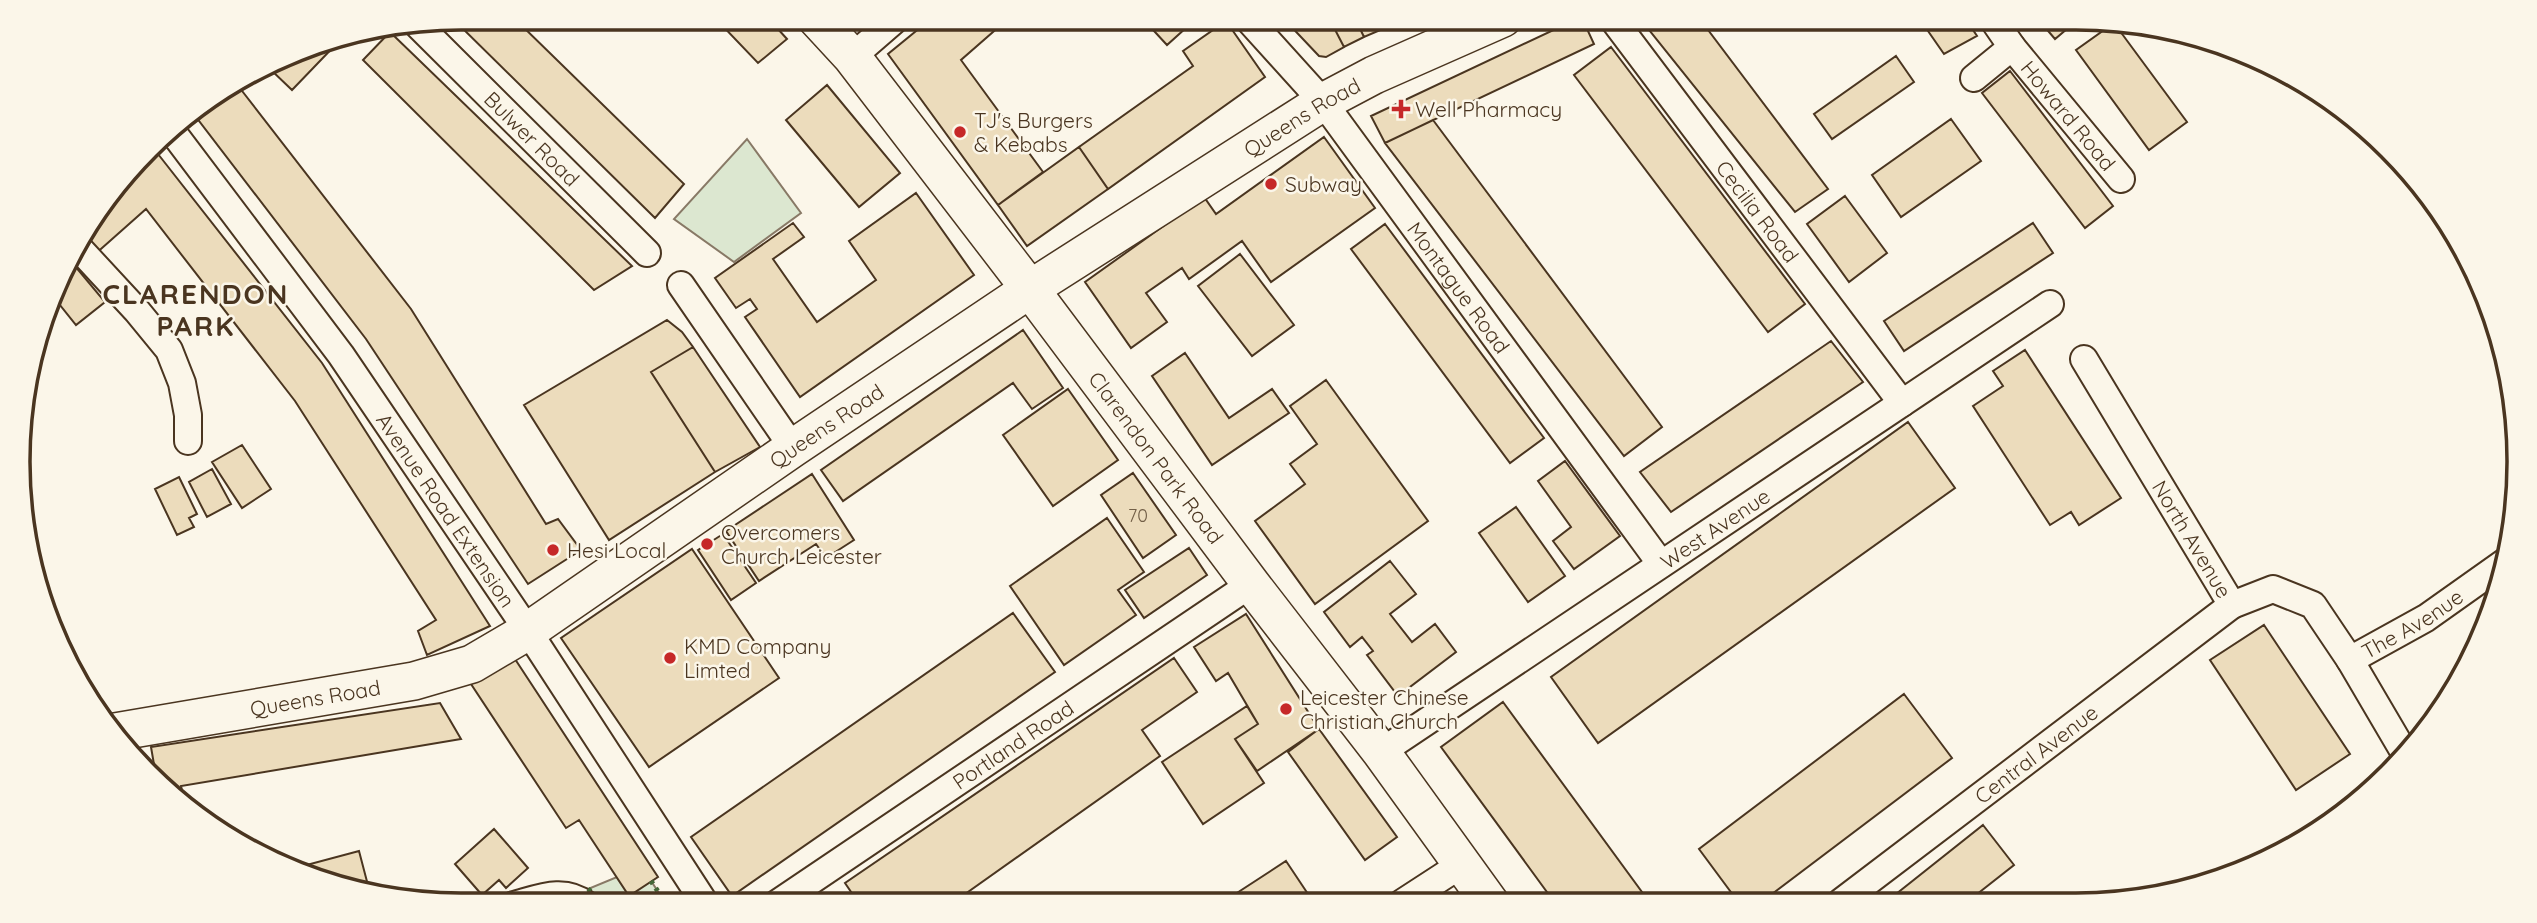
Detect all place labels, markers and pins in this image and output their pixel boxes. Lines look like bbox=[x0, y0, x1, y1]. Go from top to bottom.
place label: Well Pharmacy bbox=[1415, 96, 1562, 122]
marker: Well Pharmacy bbox=[1393, 101, 1409, 117]
place label: TJ's Burgers & Kebabs bbox=[974, 107, 1093, 157]
marker: TJ's Burgers & Kebabs bbox=[952, 124, 968, 140]
place label: Subway bbox=[1285, 171, 1362, 197]
marker: Subway bbox=[1263, 176, 1279, 192]
place label: Overcomers Church Leicester bbox=[721, 519, 882, 569]
marker: Overcomers Church Leicester bbox=[699, 536, 715, 552]
place label: Hesi Local bbox=[567, 537, 666, 563]
marker: Hesi Local bbox=[545, 542, 561, 558]
place label: KMD Company Limted bbox=[684, 633, 831, 683]
marker: KMD Company Limted bbox=[662, 650, 678, 666]
place label: Leicester Chinese Christian Church bbox=[1300, 684, 1469, 734]
marker: Leicester Chinese Christian Church bbox=[1278, 701, 1294, 717]

